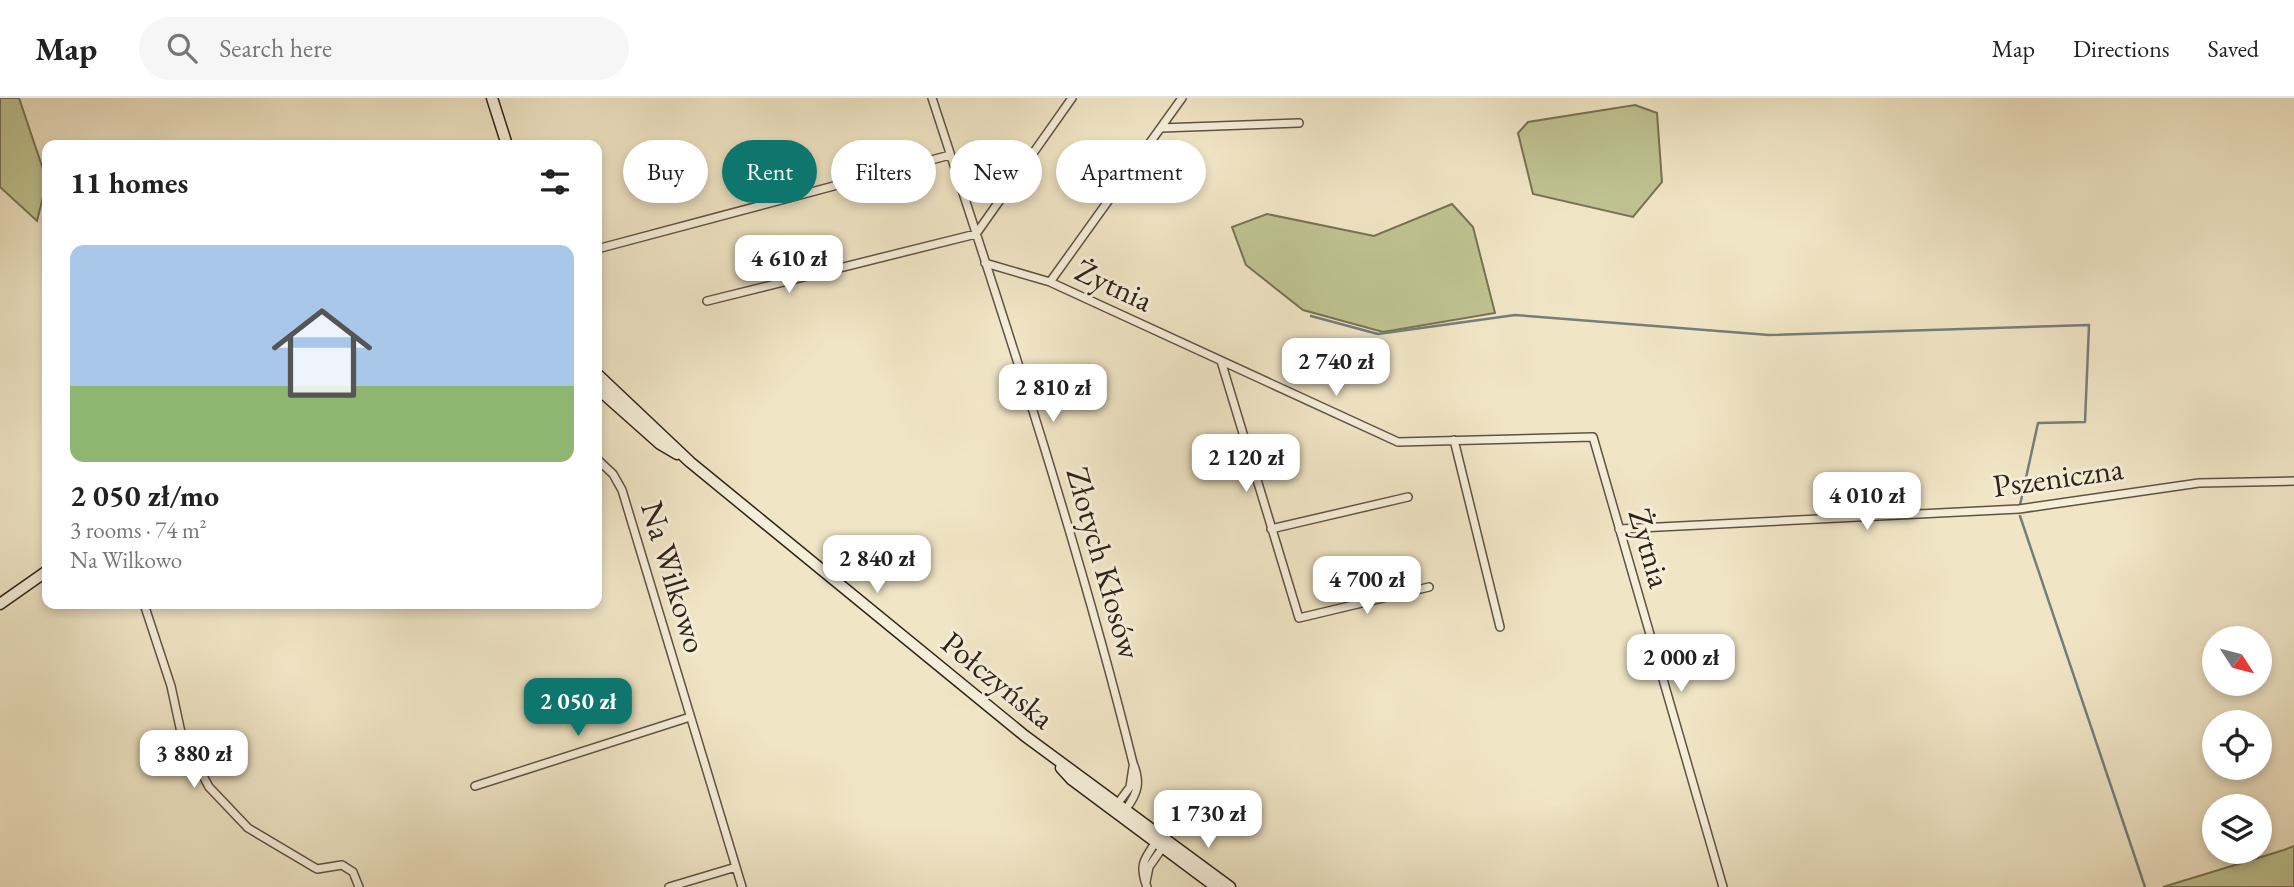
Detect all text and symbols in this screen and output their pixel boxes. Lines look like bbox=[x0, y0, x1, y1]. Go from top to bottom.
search box bbox=[139, 17, 629, 80]
text: Map bbox=[35, 27, 97, 70]
icon: search bbox=[163, 29, 201, 67]
text: Search here bbox=[219, 31, 332, 65]
text: Map bbox=[1992, 33, 2035, 64]
text: Directions bbox=[2073, 33, 2170, 64]
text: Saved bbox=[2208, 33, 2259, 64]
chip: Buy bbox=[623, 140, 708, 203]
chip: Rent bbox=[722, 140, 817, 203]
chip: Filters bbox=[831, 140, 936, 203]
chip: New bbox=[950, 140, 1042, 203]
chip: Apartment bbox=[1056, 140, 1206, 203]
text: 11 homes bbox=[70, 163, 188, 202]
icon: filters bbox=[536, 163, 574, 201]
pin: 4 610 zł bbox=[717, 236, 861, 295]
text: 4 610 zł bbox=[751, 243, 827, 273]
street label: Żytnia bbox=[1068, 249, 1160, 321]
icon: home bbox=[259, 290, 385, 416]
pin: 2 740 zł bbox=[1264, 338, 1408, 398]
text: 2 740 zł bbox=[1298, 346, 1374, 376]
pin: 2 810 zł bbox=[981, 364, 1125, 424]
text: 2 810 zł bbox=[1015, 372, 1091, 402]
pin: 2 120 zł bbox=[1174, 434, 1318, 494]
text: 2 120 zł bbox=[1208, 442, 1284, 472]
street label: Pszeniczna bbox=[1990, 447, 2126, 507]
street label: Złotych Kłosów bbox=[1057, 462, 1152, 665]
pin: 4 010 zł bbox=[1795, 472, 1939, 532]
text: 2 050 zł/mo bbox=[70, 476, 219, 515]
text: 4 010 zł bbox=[1829, 480, 1905, 510]
street label: Na Wilkowo bbox=[631, 496, 717, 658]
street label: Żytnia bbox=[1619, 503, 1681, 593]
text: 3 rooms · 74 m² bbox=[70, 515, 207, 545]
pin: 2 840 zł bbox=[805, 536, 949, 595]
text: 2 840 zł bbox=[839, 543, 915, 573]
text: Na Wilkowo bbox=[70, 545, 182, 575]
pin: 4 700 zł bbox=[1295, 556, 1439, 616]
text: 4 700 zł bbox=[1329, 564, 1405, 594]
street label: Połczyńska bbox=[933, 622, 1063, 739]
north arrow bbox=[2202, 626, 2272, 696]
map controls bbox=[2202, 626, 2272, 864]
pin: 2 000 zł bbox=[1609, 634, 1753, 694]
text: 2 000 zł bbox=[1643, 642, 1719, 672]
pin: 2 050 zł bbox=[506, 678, 650, 738]
text: 2 050 zł bbox=[540, 686, 616, 716]
button: locate bbox=[2202, 710, 2272, 780]
pin: 3 880 zł bbox=[122, 730, 266, 790]
text: 3 880 zł bbox=[156, 738, 232, 768]
pin: 1 730 zł bbox=[1136, 790, 1280, 850]
button: layers bbox=[2202, 794, 2272, 864]
text: 1 730 zł bbox=[1170, 798, 1246, 828]

